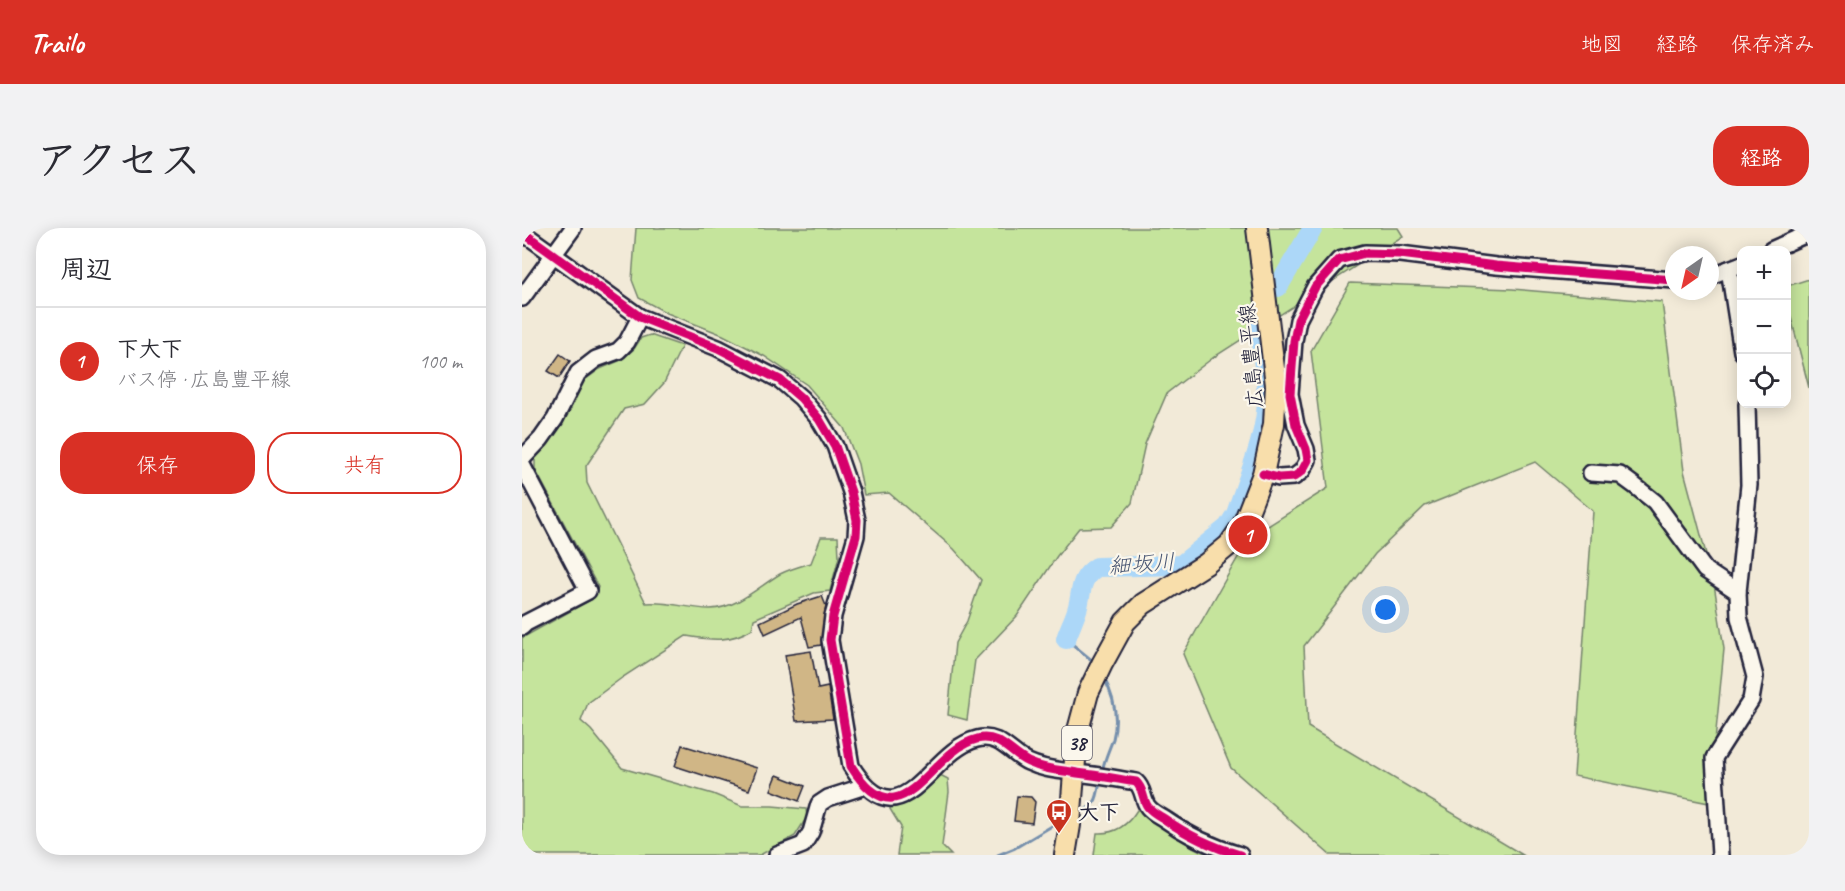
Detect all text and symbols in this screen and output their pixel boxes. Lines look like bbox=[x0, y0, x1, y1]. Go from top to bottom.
text: Trailo bbox=[30, 25, 84, 60]
text: 地図 bbox=[1581, 31, 1623, 57]
text: 経路 bbox=[1656, 31, 1698, 57]
text: 保存済み bbox=[1731, 31, 1815, 57]
button: 経路 bbox=[1713, 126, 1809, 186]
text: アクセス bbox=[36, 134, 201, 187]
north arrow bbox=[1665, 246, 1719, 300]
map controls bbox=[1737, 246, 1791, 408]
button: + bbox=[1737, 246, 1791, 300]
text: 周辺 bbox=[60, 253, 112, 286]
button: − bbox=[1737, 300, 1791, 354]
street label: 広島豊平線 bbox=[1233, 303, 1269, 409]
text: 下大下 bbox=[117, 335, 183, 363]
text: 1 bbox=[75, 349, 84, 374]
text: 100 m bbox=[419, 349, 462, 374]
button: locate bbox=[1737, 354, 1791, 408]
text: バス停 · 広島豊平線 bbox=[117, 367, 290, 392]
button: 保存 bbox=[60, 432, 255, 494]
button: 共有 bbox=[267, 432, 462, 494]
pin: 1 bbox=[1228, 512, 1268, 558]
water label: 細坂川 bbox=[1108, 548, 1176, 580]
your location bbox=[1371, 595, 1400, 624]
road number: 38 bbox=[1062, 726, 1092, 760]
bus stop icon: 大下 bbox=[1044, 797, 1074, 835]
place label: 大下 bbox=[1078, 799, 1120, 825]

